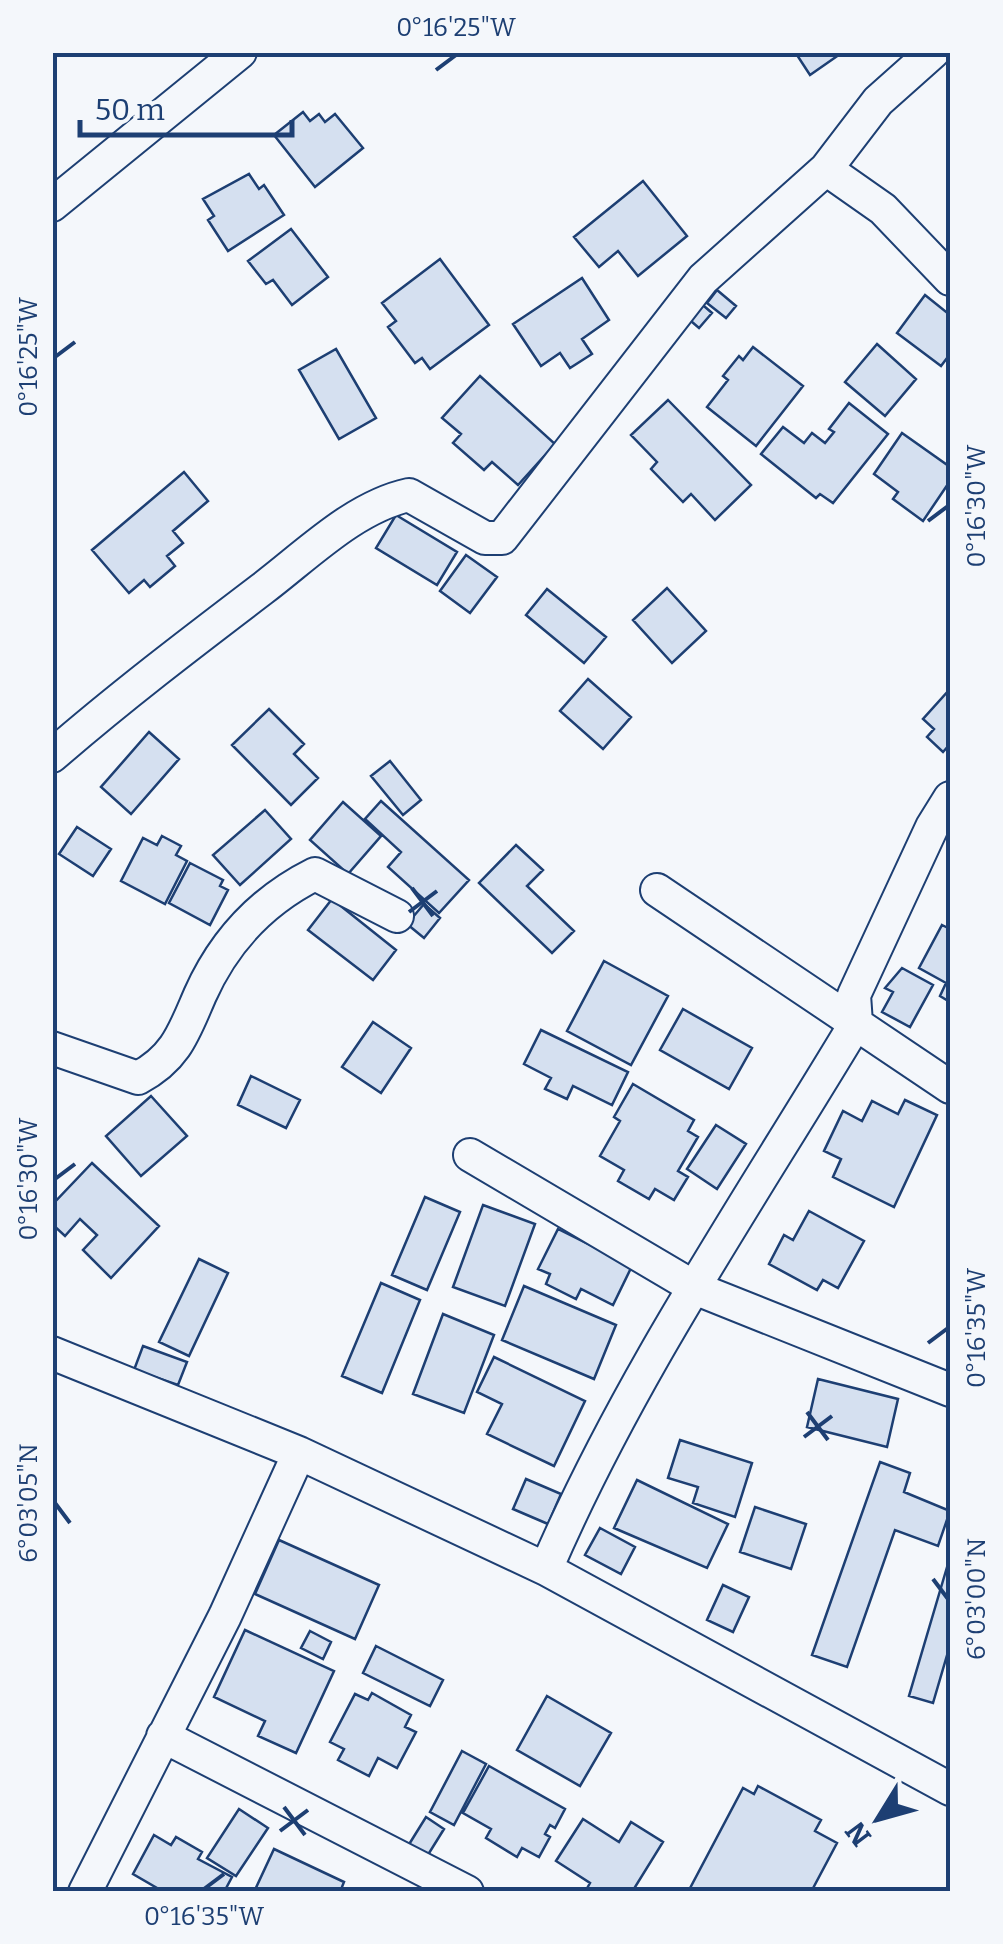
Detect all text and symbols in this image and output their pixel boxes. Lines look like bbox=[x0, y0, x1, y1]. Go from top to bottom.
text: 0°16'25"W bbox=[396, 13, 516, 43]
scale bar bbox=[80, 75, 292, 137]
text: 50 m bbox=[95, 92, 165, 128]
text: 0°16'25"W bbox=[14, 297, 44, 417]
text: 0°16'30"W bbox=[962, 444, 992, 567]
text: 0°16'30"W bbox=[14, 1117, 44, 1240]
text: 0°16'35"W bbox=[962, 1268, 992, 1388]
text: 6°03'05"N bbox=[14, 1443, 44, 1563]
text: 6°03'00"N bbox=[962, 1538, 992, 1660]
north arrow bbox=[828, 1769, 928, 1869]
text: N bbox=[839, 1815, 878, 1852]
text: 0°16'35"W bbox=[144, 1902, 264, 1932]

